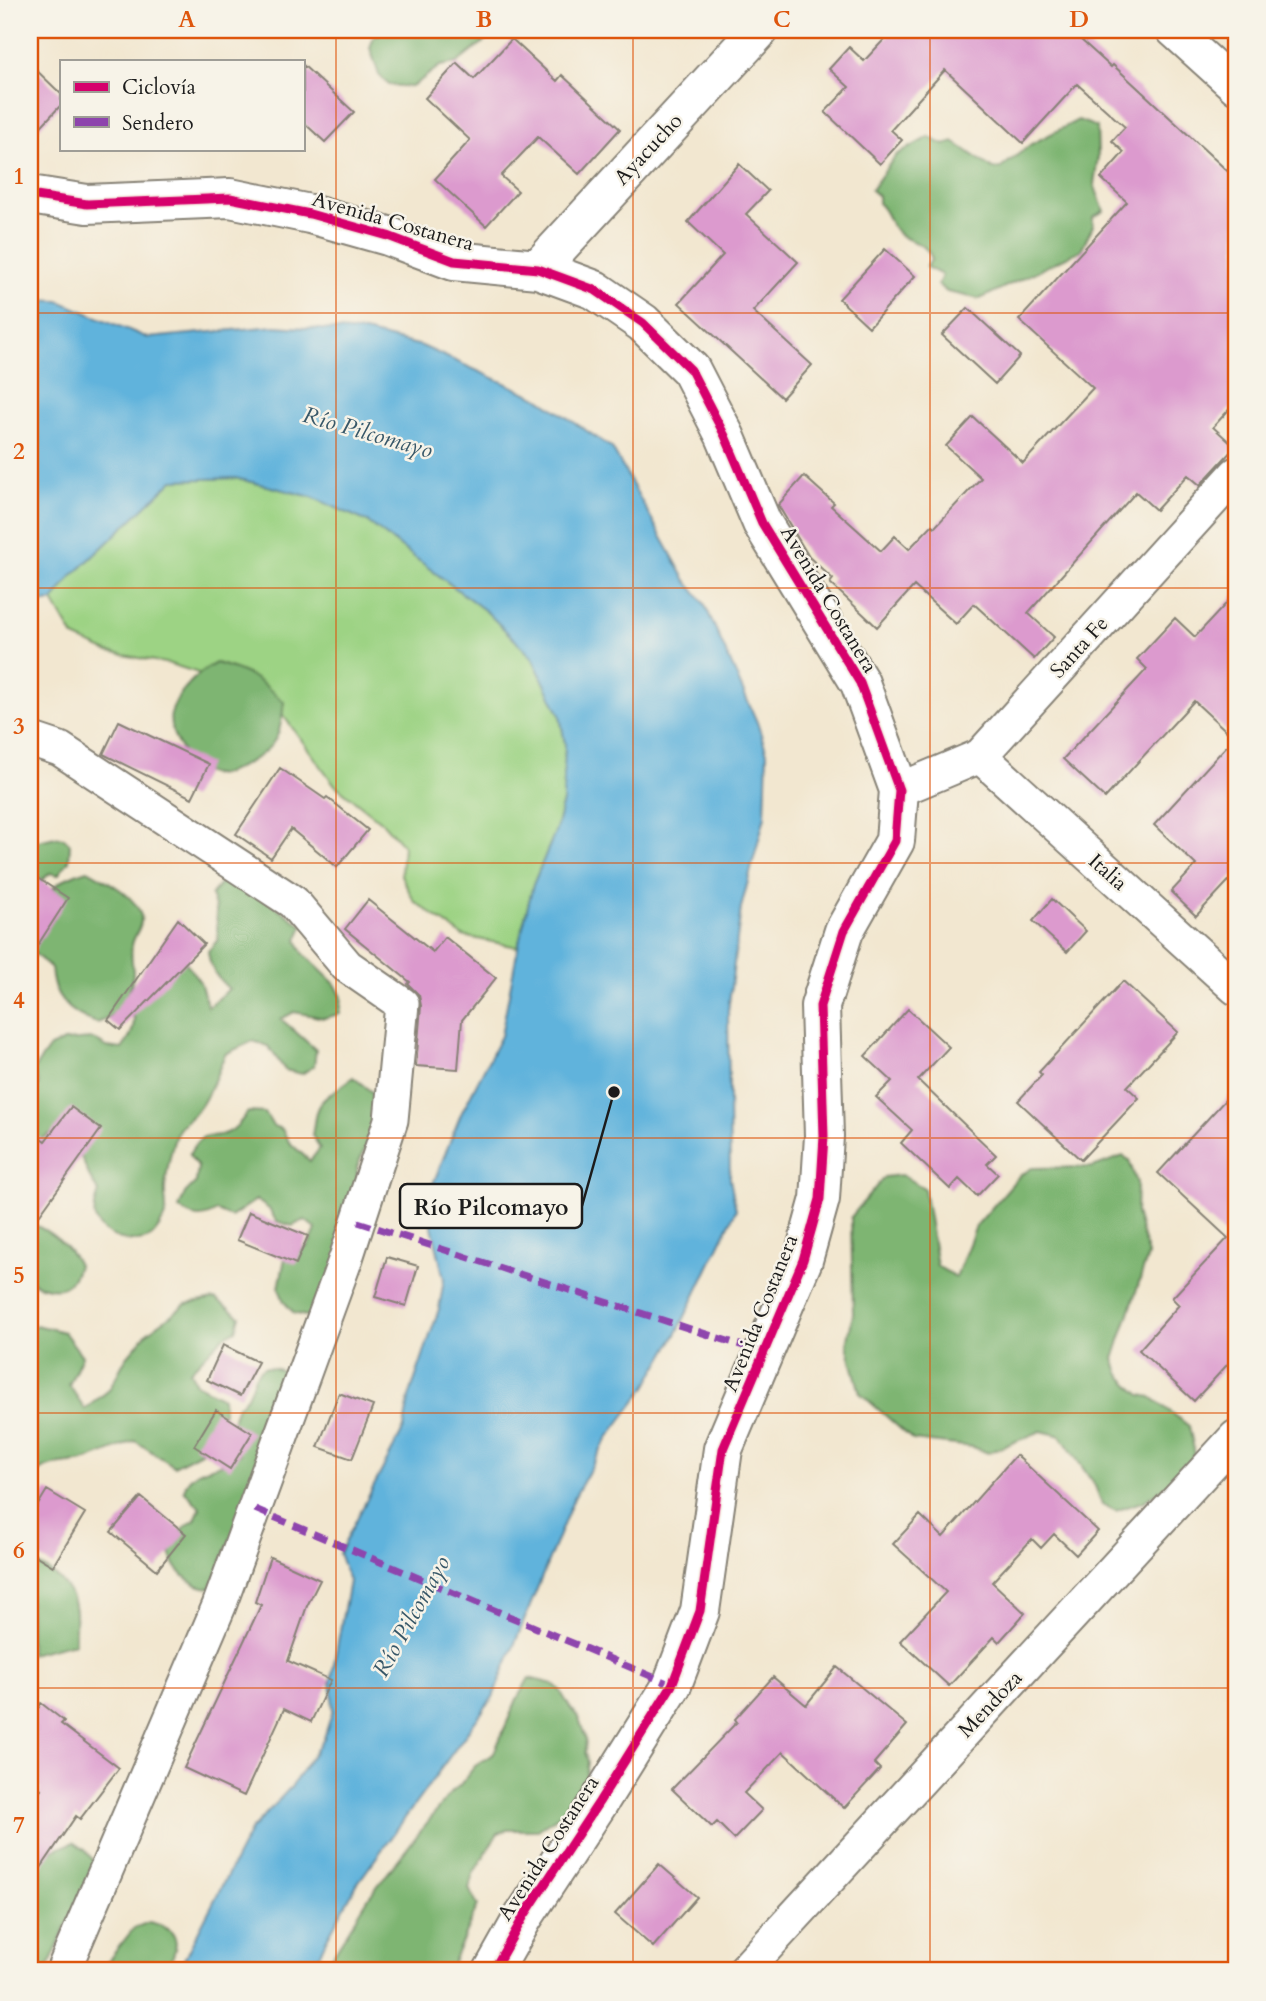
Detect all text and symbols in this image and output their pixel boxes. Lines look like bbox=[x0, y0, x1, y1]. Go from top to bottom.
text: A bbox=[178, 4, 196, 35]
text: B bbox=[476, 4, 492, 35]
text: C bbox=[773, 4, 791, 35]
text: D bbox=[1069, 4, 1089, 35]
legend bbox=[60, 60, 304, 150]
text: Ciclovía bbox=[122, 73, 196, 102]
street label: Ayacucho bbox=[608, 107, 689, 192]
text: Sendero bbox=[122, 109, 194, 138]
text: 1 bbox=[13, 161, 25, 192]
street label: Avenida Costanera bbox=[309, 185, 477, 258]
water label: Río Pilcomayo bbox=[299, 399, 437, 466]
text: 2 bbox=[13, 436, 25, 467]
street label: Avenida Costanera bbox=[773, 520, 884, 678]
street label: Santa Fe bbox=[1044, 610, 1115, 685]
text: 3 bbox=[13, 711, 25, 742]
street label: Italia bbox=[1082, 847, 1133, 898]
text: 4 bbox=[13, 985, 25, 1016]
callout: Río Pilcomayo bbox=[400, 1184, 582, 1228]
text: Río Pilcomayo bbox=[414, 1192, 568, 1223]
street label: Avenida Costanera bbox=[716, 1230, 805, 1396]
text: 5 bbox=[13, 1260, 25, 1291]
text: 6 bbox=[13, 1535, 25, 1566]
water label: Río Pilcomayo bbox=[365, 1550, 458, 1682]
street label: Mendoza bbox=[952, 1664, 1029, 1744]
street label: Avenida Costanera bbox=[491, 1770, 606, 1926]
text: 7 bbox=[13, 1810, 25, 1841]

